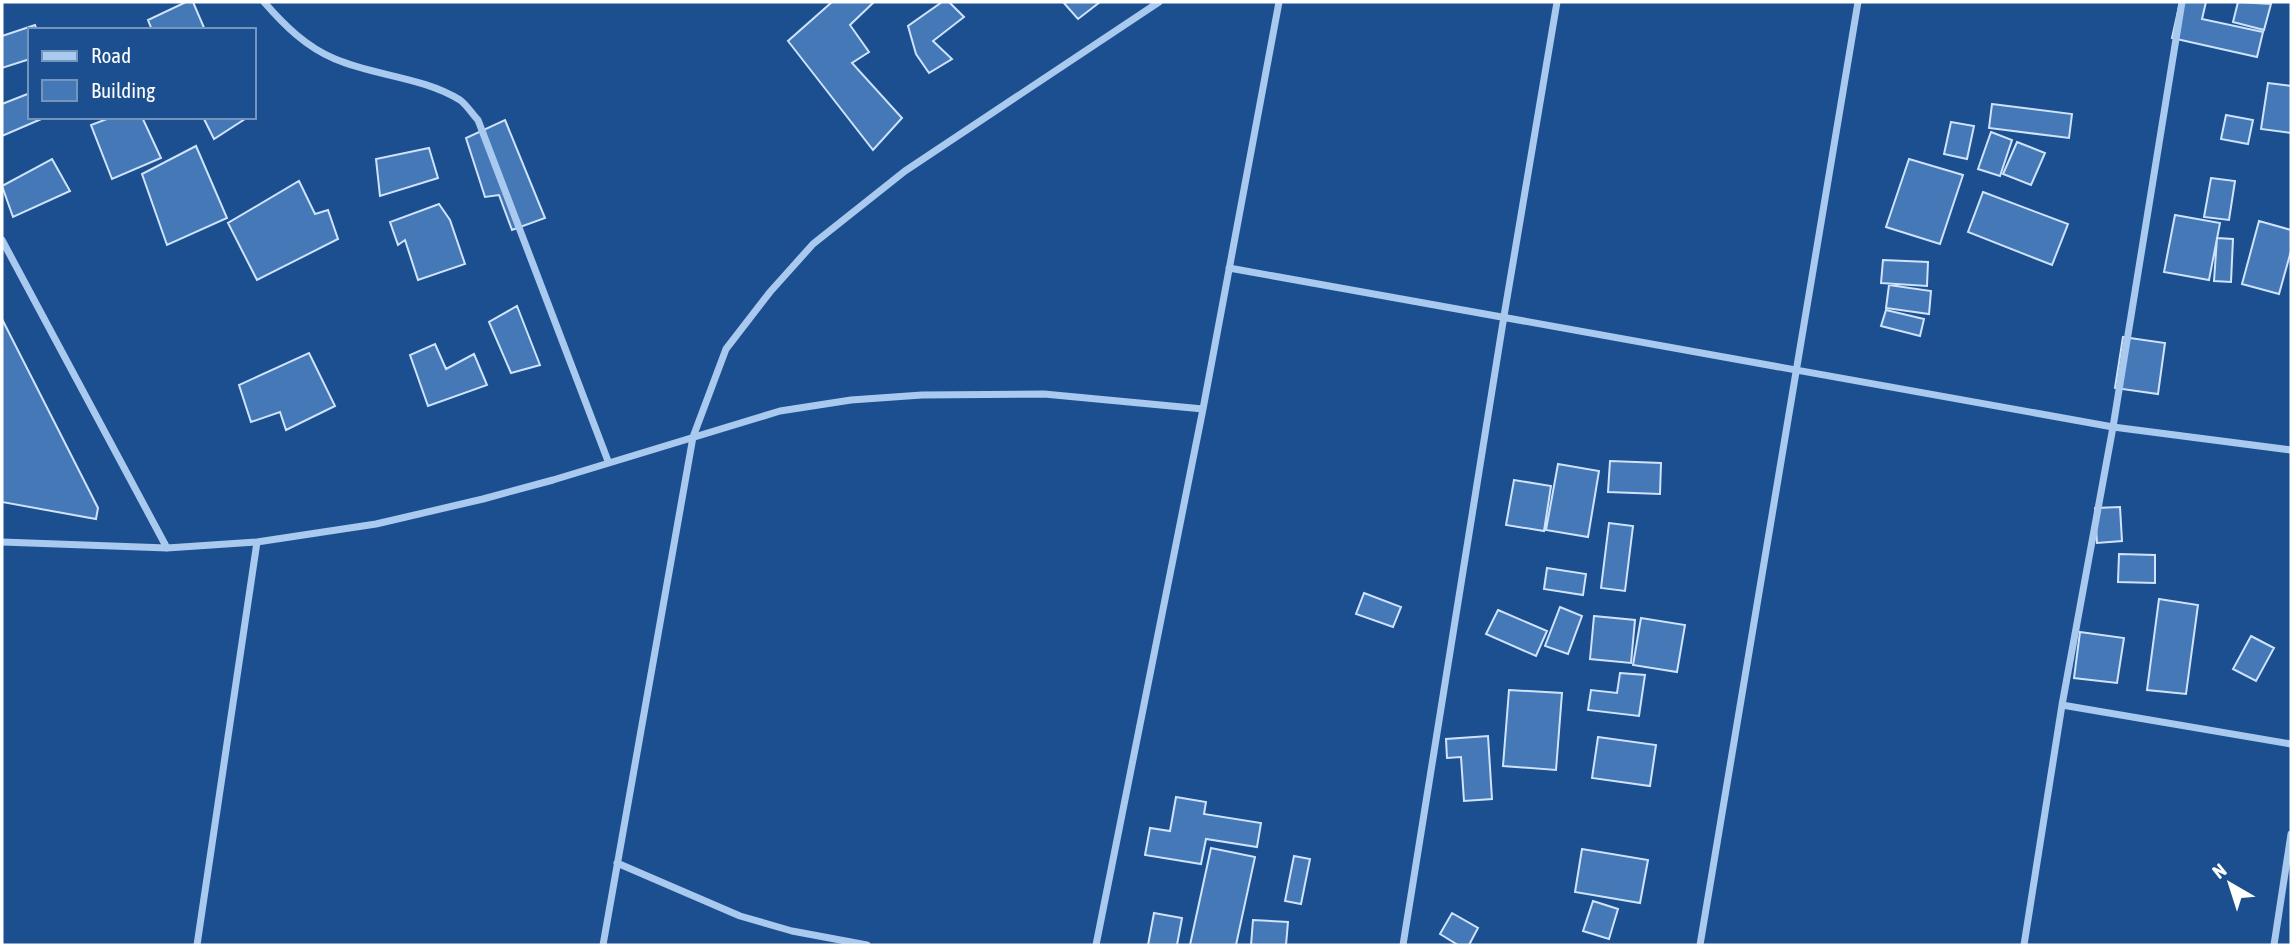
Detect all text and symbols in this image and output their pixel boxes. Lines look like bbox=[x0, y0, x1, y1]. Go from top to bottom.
legend bbox=[28, 28, 256, 119]
text: Road bbox=[91, 43, 131, 67]
text: Building bbox=[91, 78, 155, 102]
north arrow bbox=[2195, 849, 2265, 919]
text: N bbox=[2208, 859, 2231, 883]

